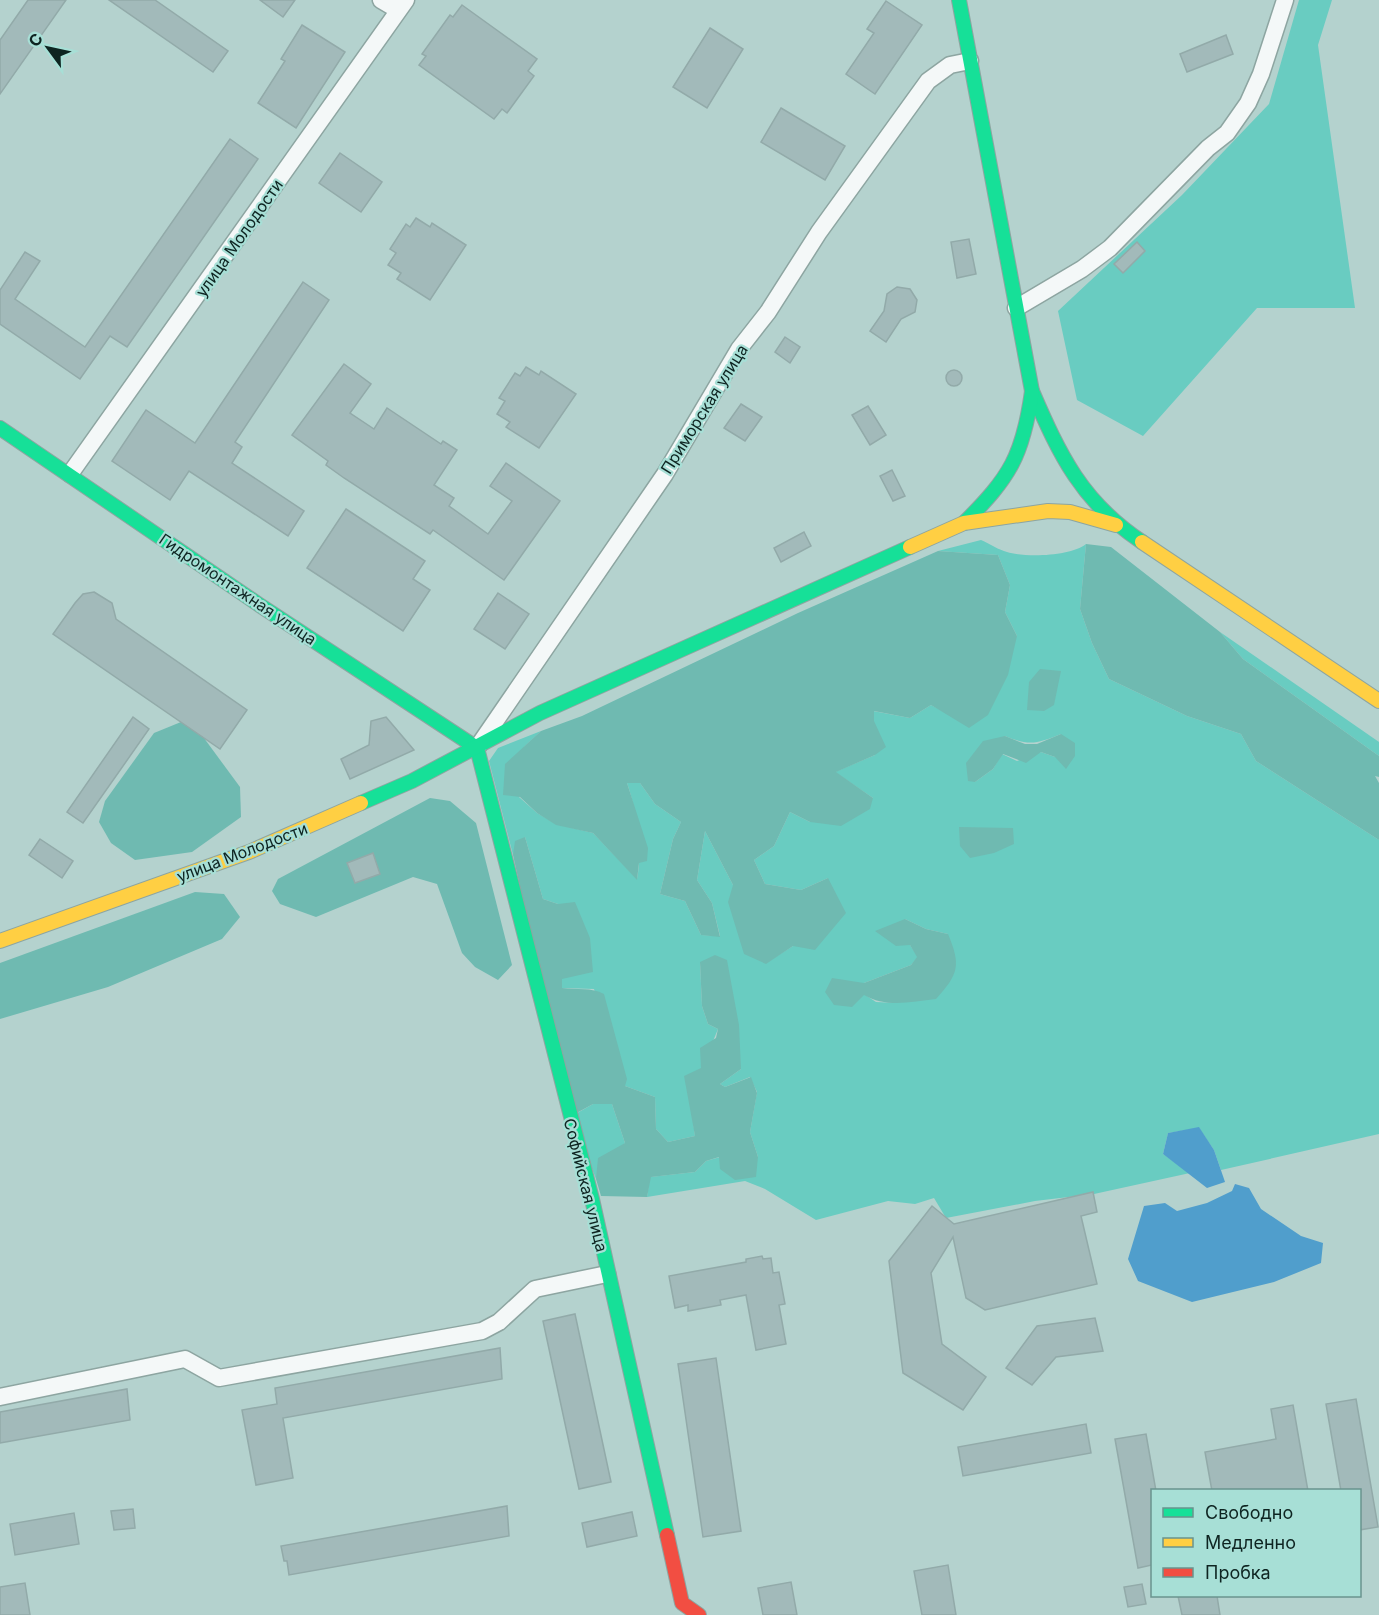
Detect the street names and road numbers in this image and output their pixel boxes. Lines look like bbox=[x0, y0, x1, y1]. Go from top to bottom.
street label: улица Молодости bbox=[191, 175, 287, 301]
street label: Приморская улица bbox=[656, 341, 752, 477]
street label: Гидромонтажная улица bbox=[156, 529, 320, 649]
street label: улица Молодости bbox=[174, 818, 310, 886]
street label: Софийская улица bbox=[560, 1116, 612, 1254]

